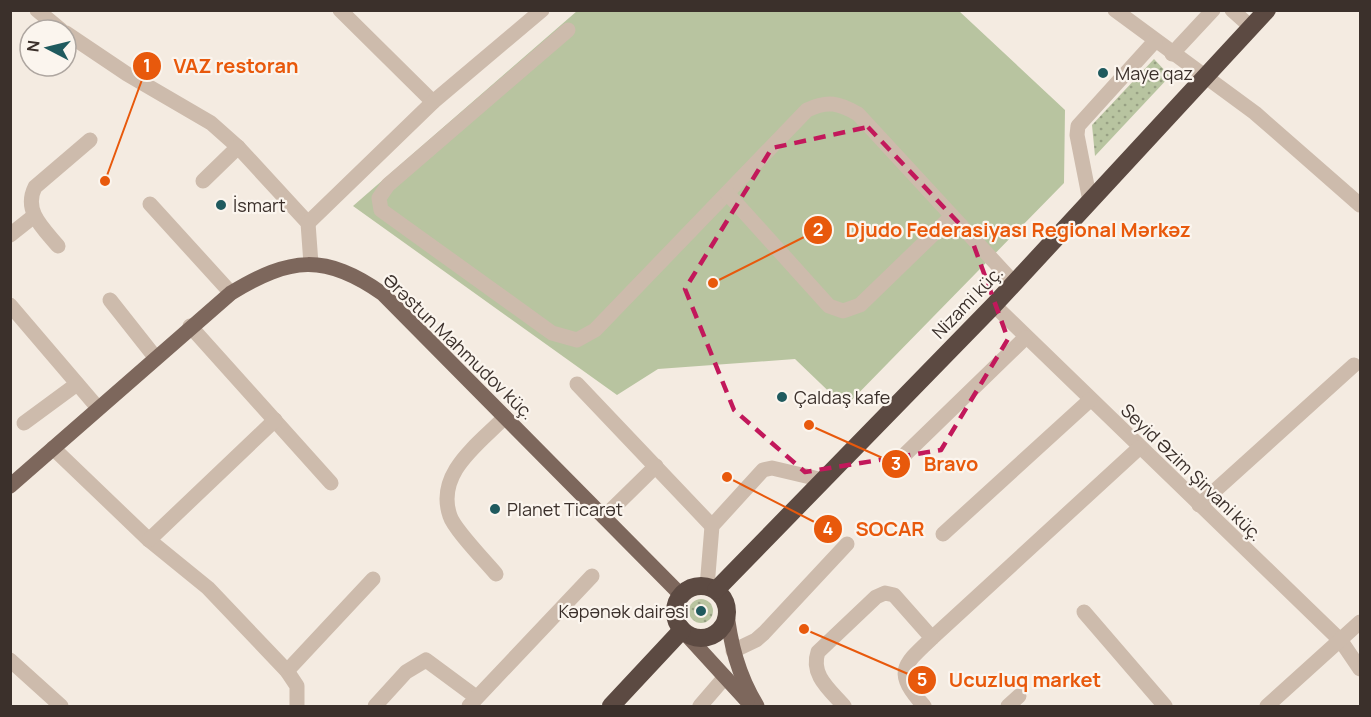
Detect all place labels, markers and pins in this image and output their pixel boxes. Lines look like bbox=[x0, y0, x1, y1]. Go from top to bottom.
callout: VAZ restoran bbox=[132, 47, 310, 85]
place label: Maye qaz bbox=[1115, 61, 1193, 85]
marker: Maye qaz bbox=[1096, 66, 1110, 80]
place label: İsmart bbox=[233, 193, 286, 217]
marker: İsmart bbox=[214, 198, 228, 212]
callout: Djudo Federasiyası Regional Mərkəz bbox=[803, 211, 1202, 249]
place label: Çaldaş kafe bbox=[794, 385, 890, 409]
marker: Çaldaş kafe bbox=[775, 390, 789, 404]
callout: Bravo bbox=[881, 445, 990, 483]
place label: Planet Ticarət bbox=[507, 497, 623, 521]
marker: Planet Ticarət bbox=[488, 502, 502, 516]
callout: SOCAR bbox=[813, 510, 936, 548]
place label: Kəpənək dairəsi bbox=[558, 599, 689, 623]
marker: Kəpənək dairəsi bbox=[694, 604, 708, 618]
callout: Ucuzluq market bbox=[907, 661, 1113, 699]

